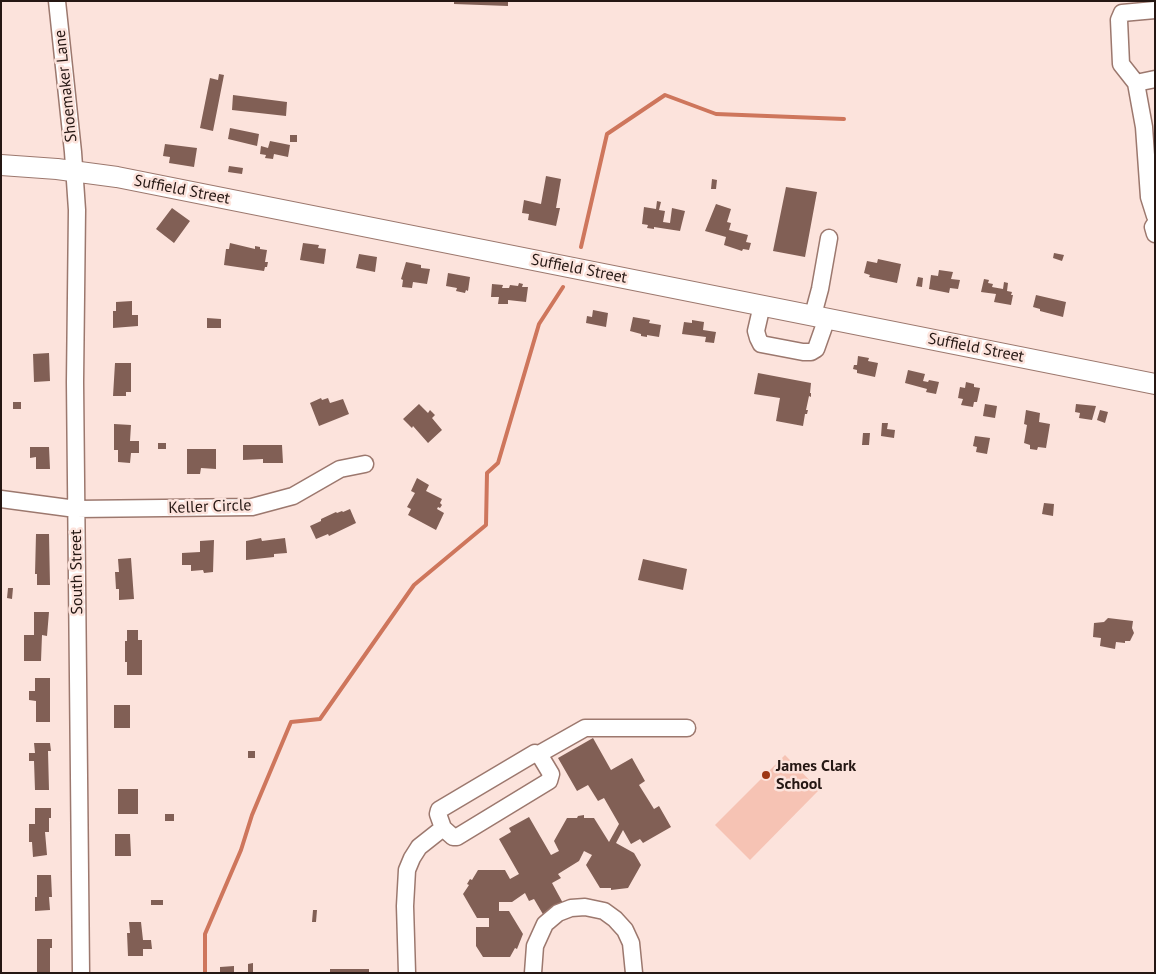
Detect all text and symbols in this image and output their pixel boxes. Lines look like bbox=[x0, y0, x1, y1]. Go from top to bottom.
street label: Shoemaker Lane bbox=[51, 29, 81, 143]
street label: Suffield Street bbox=[132, 171, 232, 209]
street label: Suffield Street bbox=[529, 250, 629, 288]
street label: Suffield Street bbox=[926, 329, 1026, 367]
street label: Keller Circle bbox=[168, 496, 252, 518]
street label: South Street bbox=[67, 529, 87, 615]
place label: James Clark School bbox=[776, 756, 856, 794]
marker: James Clark School bbox=[760, 769, 772, 781]

